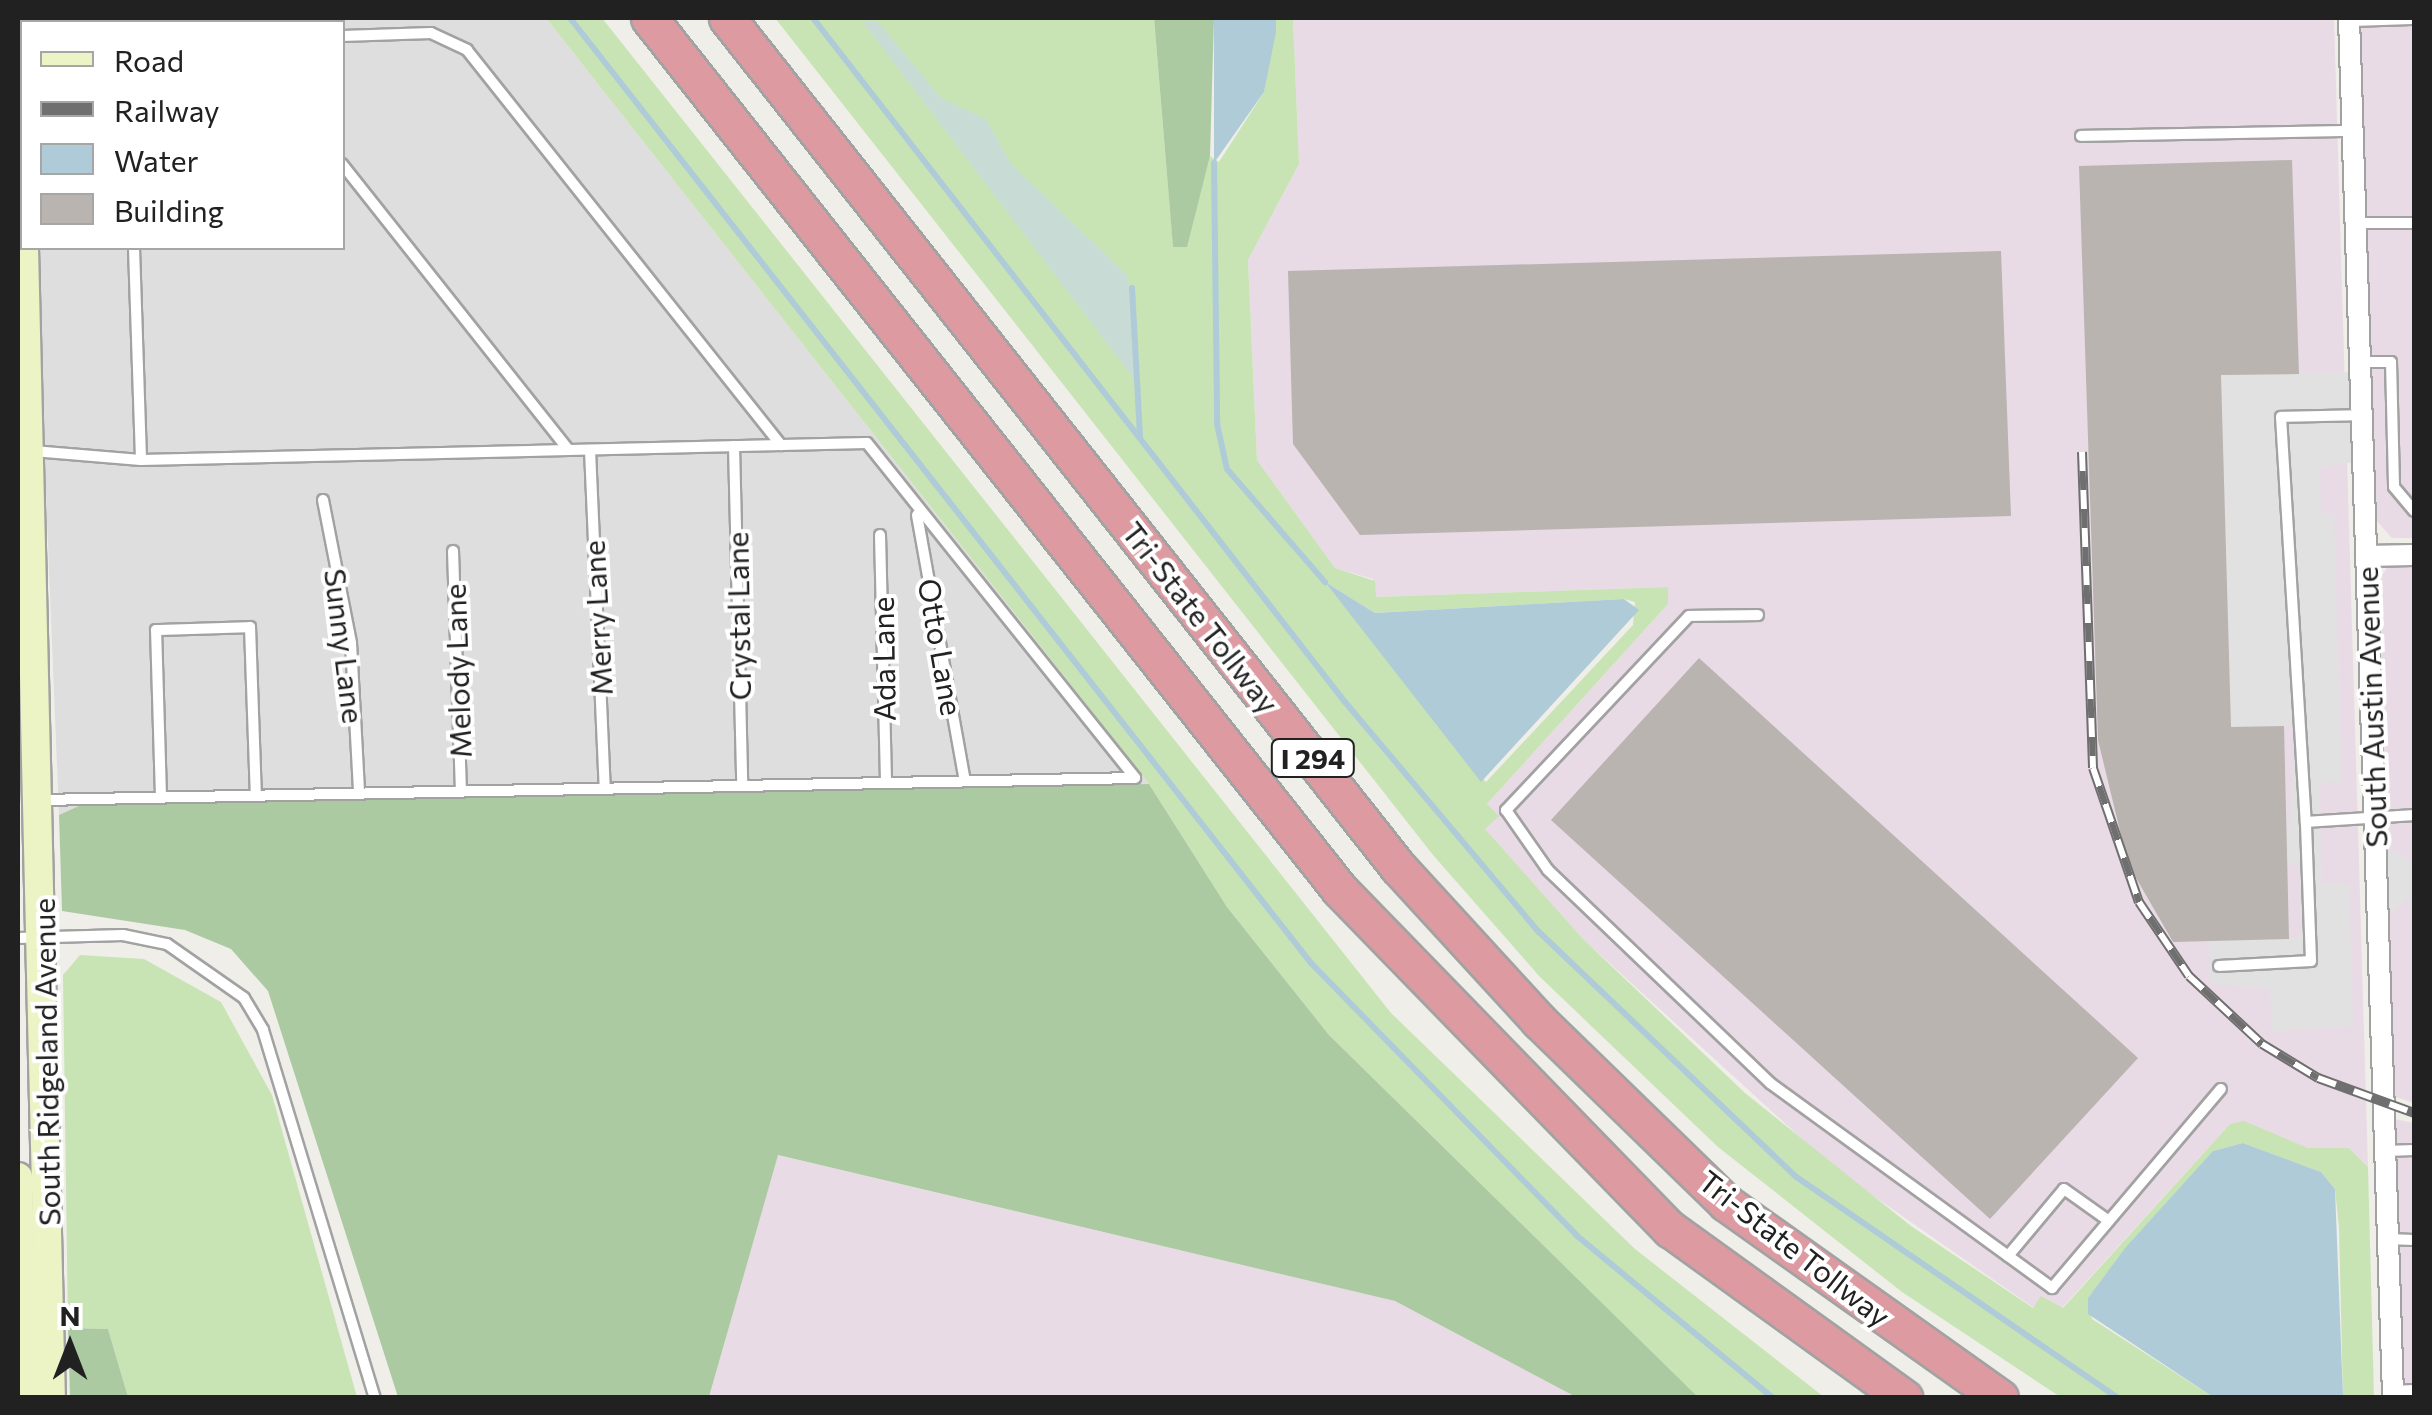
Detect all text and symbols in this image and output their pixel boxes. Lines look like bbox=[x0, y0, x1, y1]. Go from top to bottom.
legend bbox=[20, 20, 345, 250]
text: Road bbox=[114, 41, 184, 78]
text: Railway bbox=[114, 91, 220, 128]
text: Water bbox=[114, 141, 199, 178]
text: Building bbox=[114, 191, 224, 228]
street label: Tri-State Tollway bbox=[1115, 514, 1287, 720]
street label: Crystal Lane bbox=[719, 531, 757, 701]
street label: Merry Lane bbox=[575, 539, 619, 697]
street label: South Austin Avenue bbox=[2348, 566, 2394, 848]
street label: Sunny Lane bbox=[318, 567, 372, 725]
street label: Otto Lane bbox=[911, 576, 971, 718]
street label: Melody Lane bbox=[436, 583, 478, 759]
street label: Ada Lane bbox=[864, 596, 902, 722]
road number: I 294 bbox=[1270, 735, 1356, 781]
street label: South Ridgeland Avenue bbox=[25, 898, 67, 1226]
street label: Tri-State Tollway bbox=[1692, 1162, 1898, 1334]
north arrow bbox=[20, 1295, 120, 1395]
text: N bbox=[60, 1298, 81, 1332]

